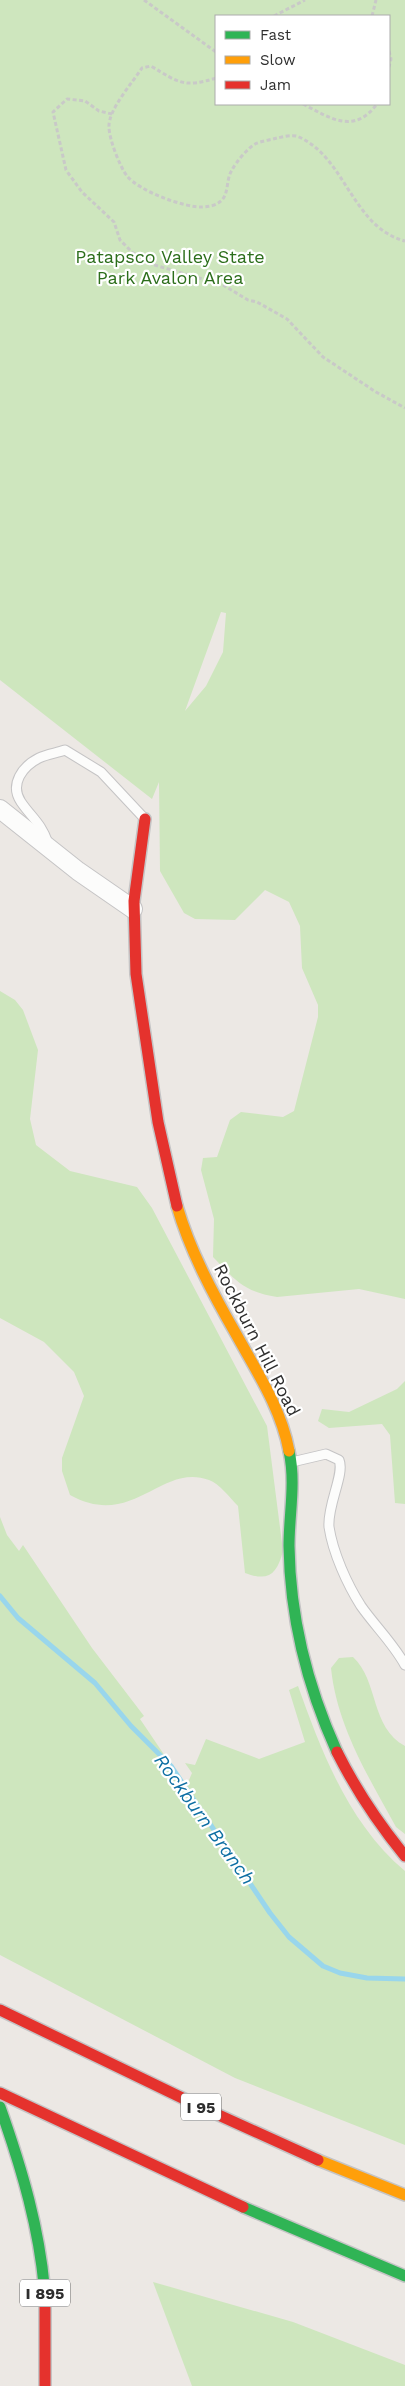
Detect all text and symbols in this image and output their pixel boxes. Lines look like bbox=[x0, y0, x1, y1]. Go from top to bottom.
legend bbox=[215, 15, 390, 105]
text: Fast bbox=[260, 26, 292, 44]
text: Slow bbox=[260, 51, 296, 69]
text: Jam bbox=[260, 76, 291, 94]
park label: Patapsco Valley State Park Avalon Area bbox=[75, 246, 265, 288]
street label: Rockburn Hill Road bbox=[210, 1260, 305, 1419]
water label: Rockburn Branch bbox=[150, 1750, 260, 1889]
road number: I 95 bbox=[181, 2094, 221, 2120]
road number: I 895 bbox=[20, 2280, 70, 2306]

